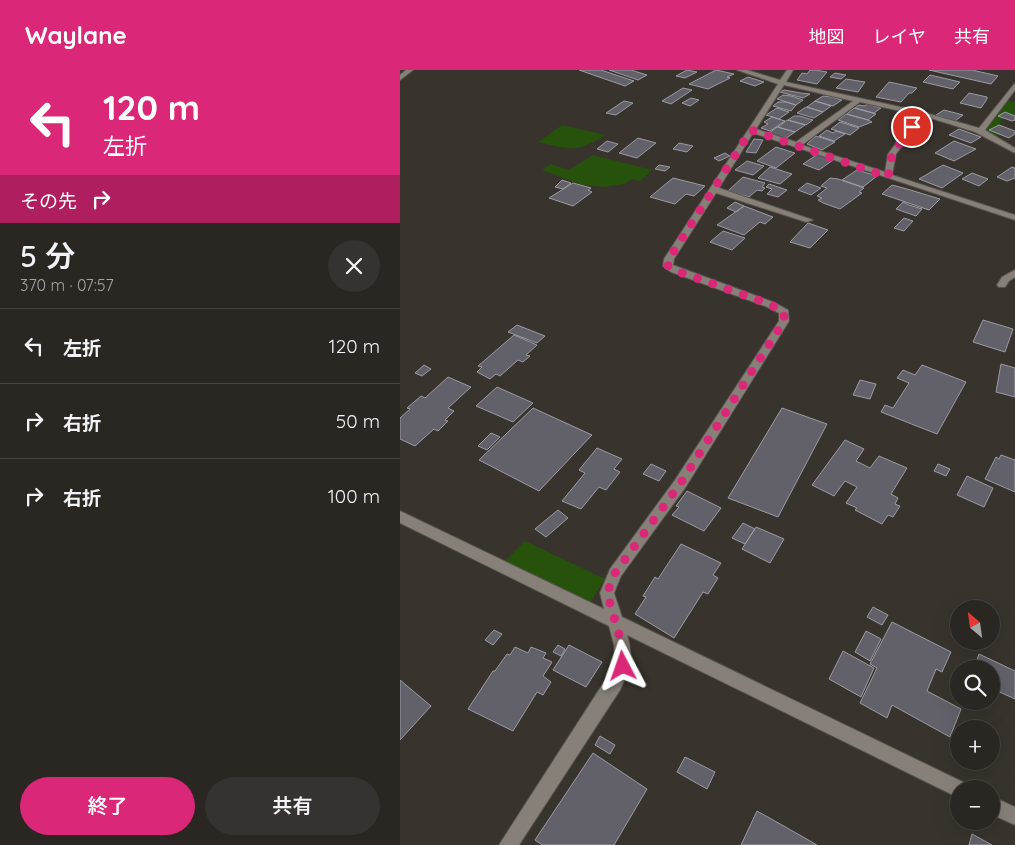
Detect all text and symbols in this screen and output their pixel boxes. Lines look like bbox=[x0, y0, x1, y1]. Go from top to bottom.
text: Waylane bbox=[25, 20, 127, 50]
text: 地図 bbox=[809, 25, 845, 48]
text: レイヤ bbox=[873, 25, 926, 48]
text: 共有 bbox=[954, 25, 990, 48]
text: 120 m bbox=[103, 85, 200, 129]
icon: left bbox=[20, 90, 85, 155]
pin bbox=[891, 106, 933, 148]
icon: arrive bbox=[898, 113, 926, 141]
text: 左折 bbox=[103, 132, 147, 160]
icon: right bbox=[87, 185, 115, 213]
text: その先 bbox=[20, 189, 77, 213]
text: 5 分 bbox=[20, 237, 75, 275]
button: close bbox=[328, 240, 380, 292]
text: 370 m · 07:57 bbox=[20, 275, 114, 295]
icon: left bbox=[20, 332, 48, 360]
text: 120 m bbox=[329, 334, 380, 358]
text: 左折 bbox=[63, 336, 101, 360]
icon: right bbox=[20, 407, 48, 435]
text: 50 m bbox=[336, 409, 380, 433]
text: 右折 bbox=[63, 411, 101, 435]
icon: right bbox=[20, 482, 48, 510]
text: 100 m bbox=[328, 484, 380, 508]
text: 右折 bbox=[63, 486, 101, 510]
north arrow bbox=[950, 600, 1000, 650]
map controls bbox=[950, 600, 1000, 830]
position arrow bbox=[596, 639, 648, 691]
button: search bbox=[950, 660, 1000, 710]
button: + bbox=[950, 720, 1000, 770]
button: 終了 bbox=[20, 777, 195, 835]
button: 共有 bbox=[205, 777, 380, 835]
button: − bbox=[950, 780, 1000, 830]

